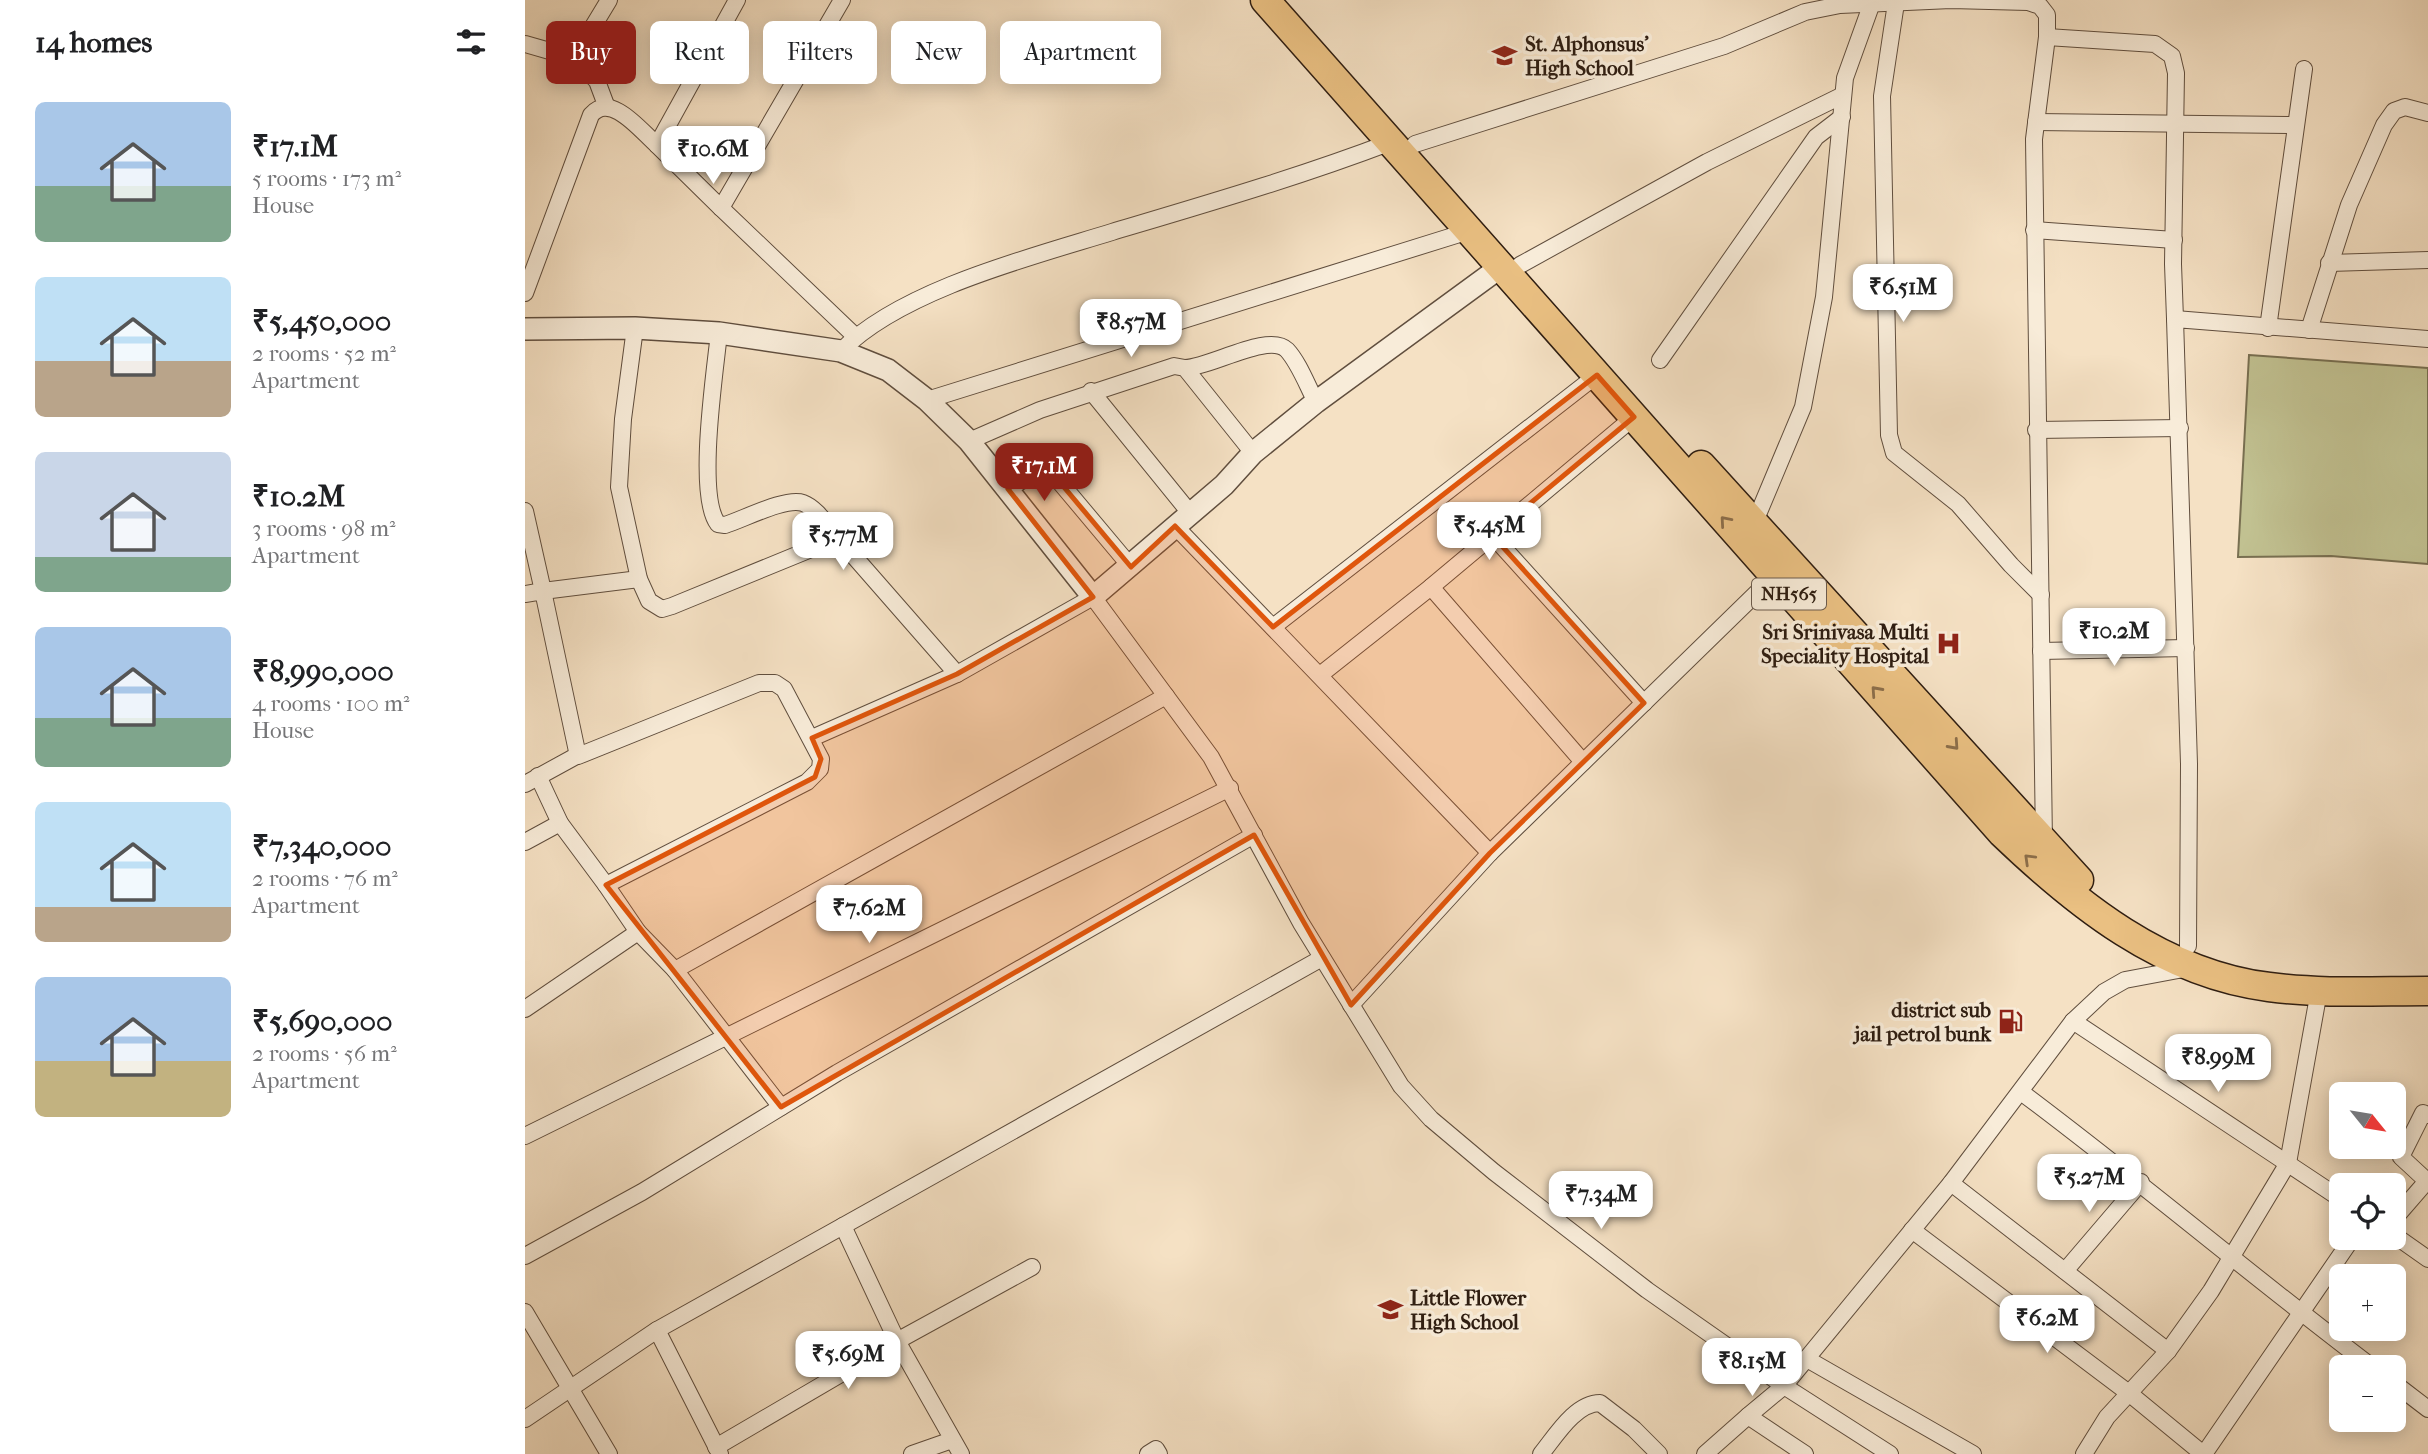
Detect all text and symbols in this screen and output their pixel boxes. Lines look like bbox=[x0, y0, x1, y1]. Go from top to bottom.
chip: Buy bbox=[546, 21, 636, 84]
chip: Rent bbox=[650, 21, 749, 84]
chip: Filters bbox=[763, 21, 877, 84]
chip: New bbox=[891, 21, 986, 84]
chip: Apartment bbox=[1000, 21, 1161, 84]
icon: filters bbox=[452, 23, 490, 61]
text: 14 homes bbox=[35, 25, 152, 60]
place label: St. Alphonsus' High School bbox=[1525, 32, 1649, 80]
school or university icon: St. Alphonsus' High School bbox=[1491, 42, 1519, 70]
pin: ₹10.6M bbox=[656, 127, 770, 186]
text: ₹17.1M bbox=[252, 129, 338, 164]
icon: home bbox=[91, 130, 175, 214]
text: ₹10.6M bbox=[677, 135, 749, 162]
text: 5 rooms · 173 m² bbox=[252, 165, 401, 192]
text: House bbox=[252, 192, 314, 219]
pin: ₹6.51M bbox=[1846, 264, 1960, 324]
text: ₹6.51M bbox=[1869, 273, 1937, 300]
pin: ₹8.57M bbox=[1074, 300, 1188, 359]
text: ₹5,450,000 bbox=[252, 304, 391, 339]
icon: home bbox=[91, 305, 175, 389]
text: ₹8.57M bbox=[1096, 308, 1166, 335]
text: 2 rooms · 52 m² bbox=[252, 340, 396, 367]
text: Apartment bbox=[252, 367, 360, 394]
pin: ₹17.1M bbox=[987, 444, 1101, 503]
text: ₹17.1M bbox=[1011, 452, 1077, 479]
text: ₹10.2M bbox=[252, 479, 345, 514]
icon: home bbox=[91, 480, 175, 564]
pin: ₹5.45M bbox=[1432, 503, 1546, 562]
text: ₹5.45M bbox=[1453, 511, 1525, 538]
pin: ₹5.77M bbox=[786, 512, 900, 572]
text: 3 rooms · 98 m² bbox=[252, 515, 396, 542]
one-way arrow bbox=[1720, 516, 1733, 529]
text: ₹5.77M bbox=[808, 521, 878, 548]
text: Apartment bbox=[252, 542, 360, 569]
road number: NH565 bbox=[1752, 579, 1826, 610]
pin: ₹10.2M bbox=[2057, 608, 2171, 668]
text: ₹10.2M bbox=[2078, 617, 2150, 644]
place label: Sri Srinivasa Multi Speciality Hospital bbox=[1761, 620, 1930, 668]
hospital icon: Sri Srinivasa Multi Speciality Hospital bbox=[1935, 630, 1963, 658]
text: ₹8,990,000 bbox=[252, 654, 394, 689]
icon: home bbox=[91, 655, 175, 739]
one-way arrow bbox=[1871, 686, 1884, 699]
text: 4 rooms · 100 m² bbox=[252, 690, 410, 717]
text: House bbox=[252, 717, 314, 744]
one-way arrow bbox=[1946, 737, 1958, 750]
text: ₹7,340,000 bbox=[252, 829, 392, 864]
icon: home bbox=[91, 830, 175, 914]
one-way arrow bbox=[2024, 854, 2037, 867]
text: 2 rooms · 76 m² bbox=[252, 865, 398, 892]
pin: ₹7.62M bbox=[812, 886, 926, 945]
text: Apartment bbox=[252, 892, 360, 919]
text: ₹7.62M bbox=[832, 894, 906, 921]
place label: district sub jail petrol bunk bbox=[1852, 998, 1992, 1046]
text: ₹5,690,000 bbox=[252, 1004, 393, 1039]
icon: home bbox=[91, 1005, 175, 1089]
fuel station icon: district sub jail petrol bunk bbox=[1997, 1008, 2025, 1036]
pin: ₹8.99M bbox=[2161, 1034, 2275, 1094]
text: 2 rooms · 56 m² bbox=[252, 1040, 397, 1067]
text: ₹8.99M bbox=[2181, 1043, 2255, 1070]
text: Apartment bbox=[252, 1067, 360, 1094]
north arrow bbox=[2329, 1082, 2406, 1158]
map controls bbox=[2329, 1082, 2406, 1432]
pin: ₹5.27M bbox=[2032, 1154, 2146, 1214]
text: ₹5.27M bbox=[2053, 1163, 2125, 1190]
pin: ₹7.34M bbox=[1544, 1172, 1658, 1231]
button: locate bbox=[2329, 1173, 2406, 1250]
text: ₹7.34M bbox=[1565, 1180, 1637, 1207]
button: + bbox=[2329, 1264, 2406, 1341]
place label: Little Flower High School bbox=[1410, 1286, 1527, 1334]
school or university icon: Little Flower High School bbox=[1376, 1296, 1404, 1324]
pin: ₹6.2M bbox=[1998, 1296, 2096, 1355]
text: ₹6.2M bbox=[2016, 1304, 2078, 1331]
pin: ₹5.69M bbox=[791, 1332, 905, 1391]
pin: ₹8.15M bbox=[1695, 1338, 1809, 1398]
text: ₹5.69M bbox=[811, 1340, 885, 1367]
text: ₹8.15M bbox=[1718, 1347, 1786, 1374]
button: − bbox=[2329, 1355, 2406, 1432]

